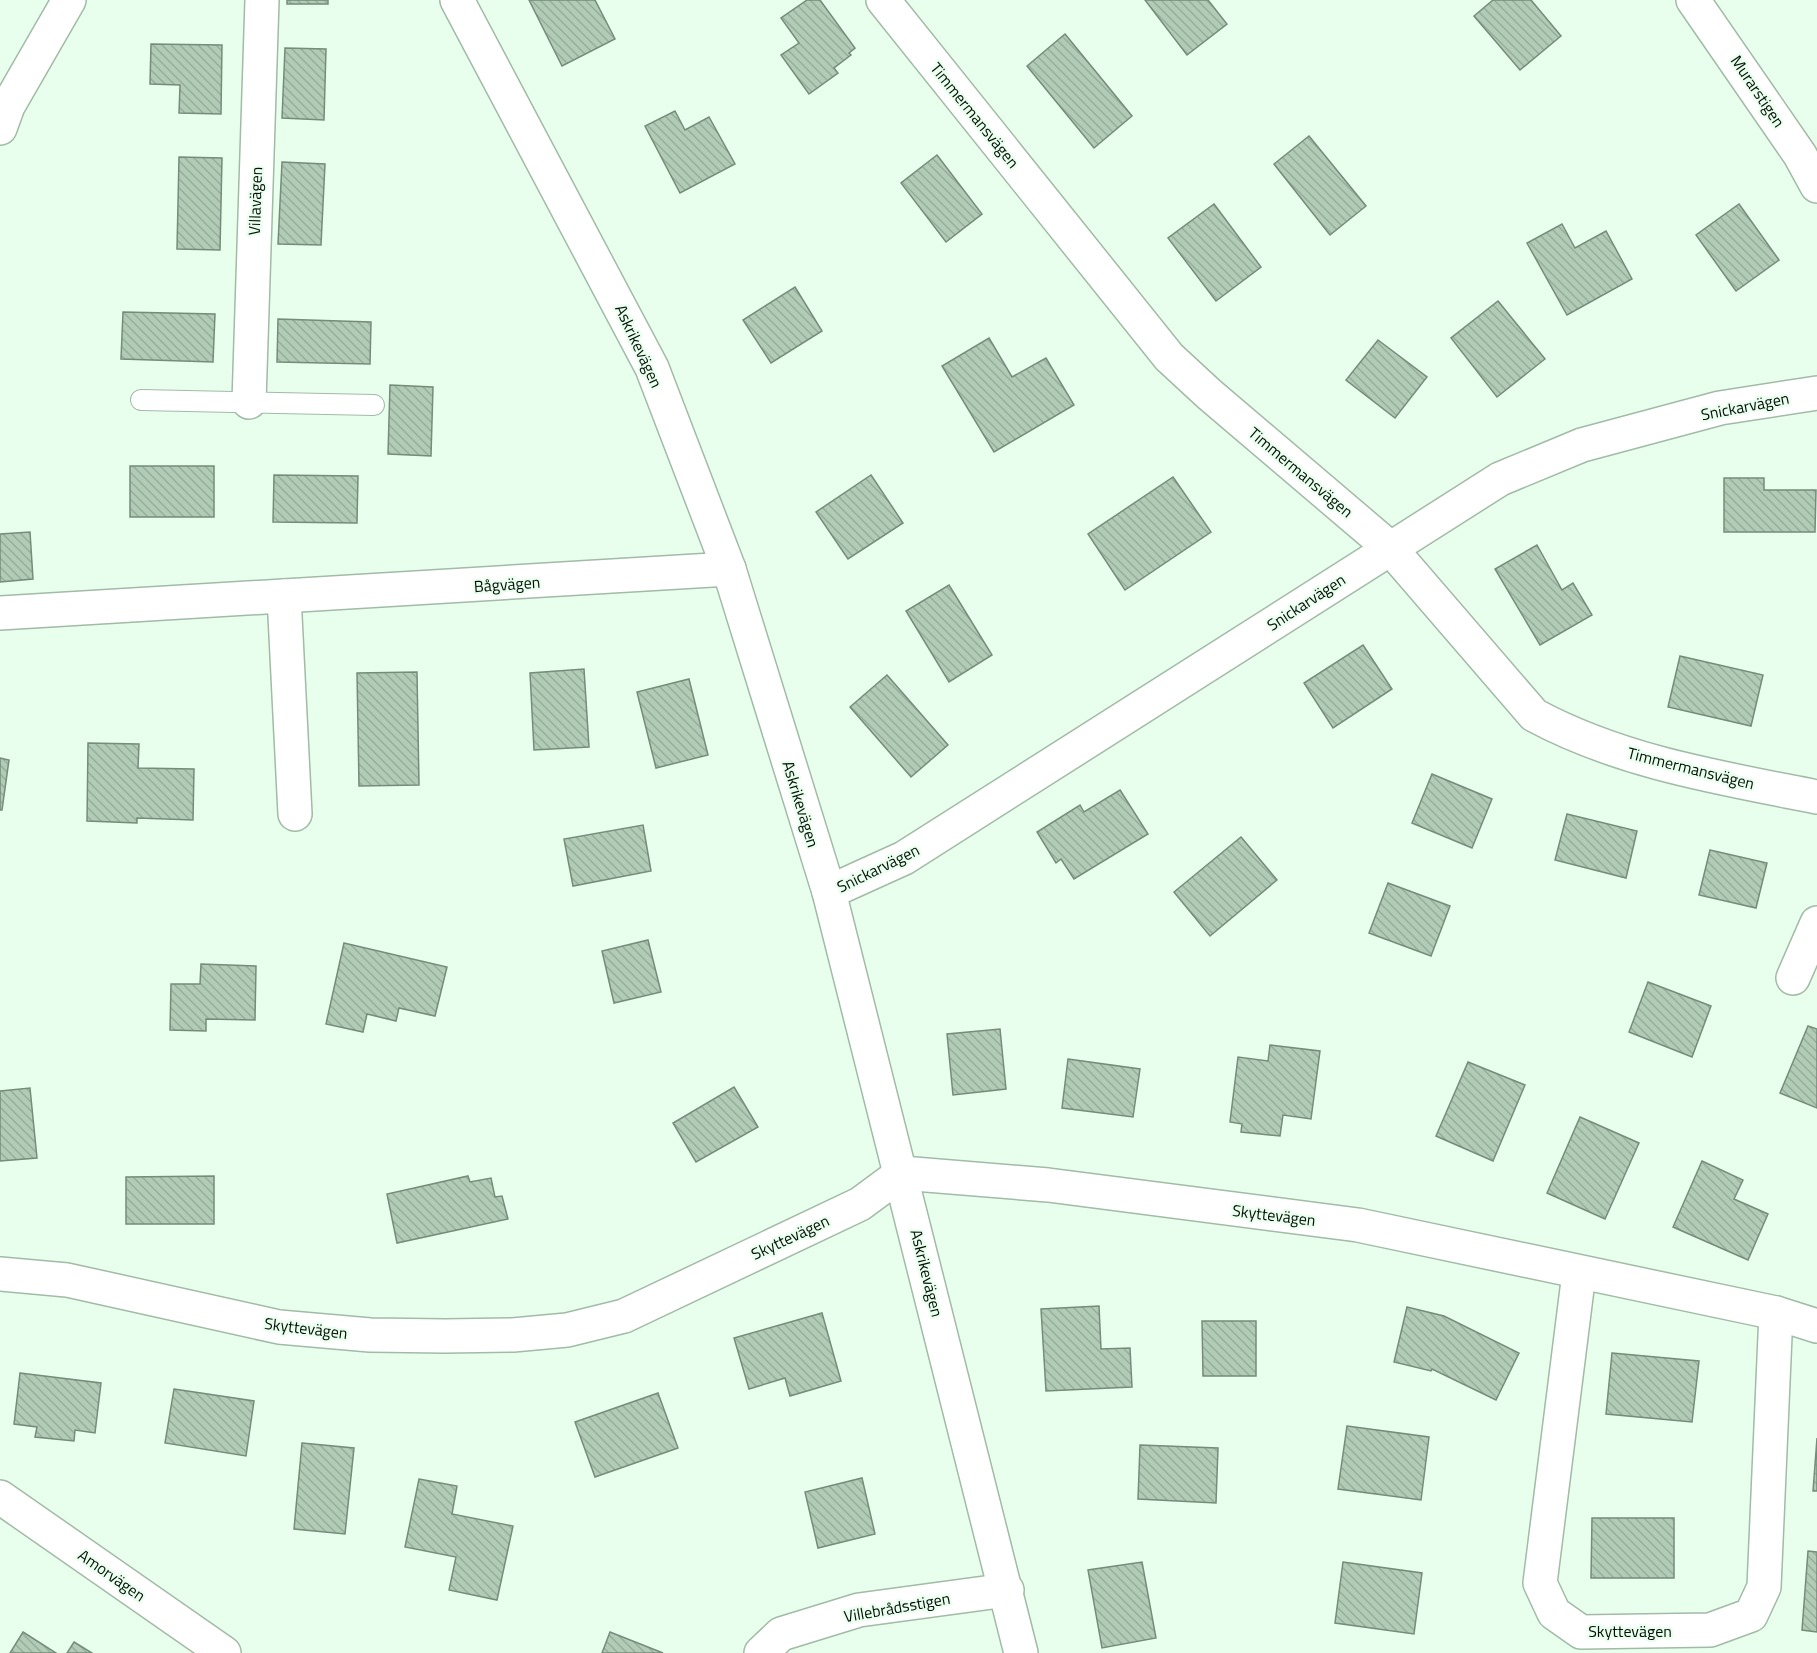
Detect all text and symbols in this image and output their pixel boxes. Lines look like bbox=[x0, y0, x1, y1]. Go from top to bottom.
street label: Murarstigen bbox=[1725, 50, 1791, 132]
street label: Timmermansvägen bbox=[925, 57, 1025, 173]
street label: Villavägen bbox=[242, 166, 268, 236]
street label: Askrikevägen bbox=[609, 300, 669, 392]
street label: Snickarvägen bbox=[1699, 386, 1791, 426]
street label: Timmermansvägen bbox=[1243, 421, 1359, 523]
street label: Snickarvägen bbox=[1262, 568, 1350, 636]
street label: Bågvägen bbox=[473, 570, 541, 598]
street label: Timmermansvägen bbox=[1625, 741, 1757, 795]
street label: Askrikevägen bbox=[776, 758, 826, 850]
street label: Snickarvägen bbox=[833, 838, 923, 898]
street label: Skyttevägen bbox=[1231, 1198, 1317, 1232]
street label: Skyttevägen bbox=[747, 1208, 833, 1266]
street label: Askrikevägen bbox=[905, 1227, 949, 1319]
street label: Skyttevägen bbox=[263, 1311, 349, 1345]
street label: Amorvägen bbox=[73, 1543, 151, 1607]
street label: Villebrådsstigen bbox=[842, 1586, 952, 1628]
street label: Skyttevägen bbox=[1588, 1619, 1672, 1643]

